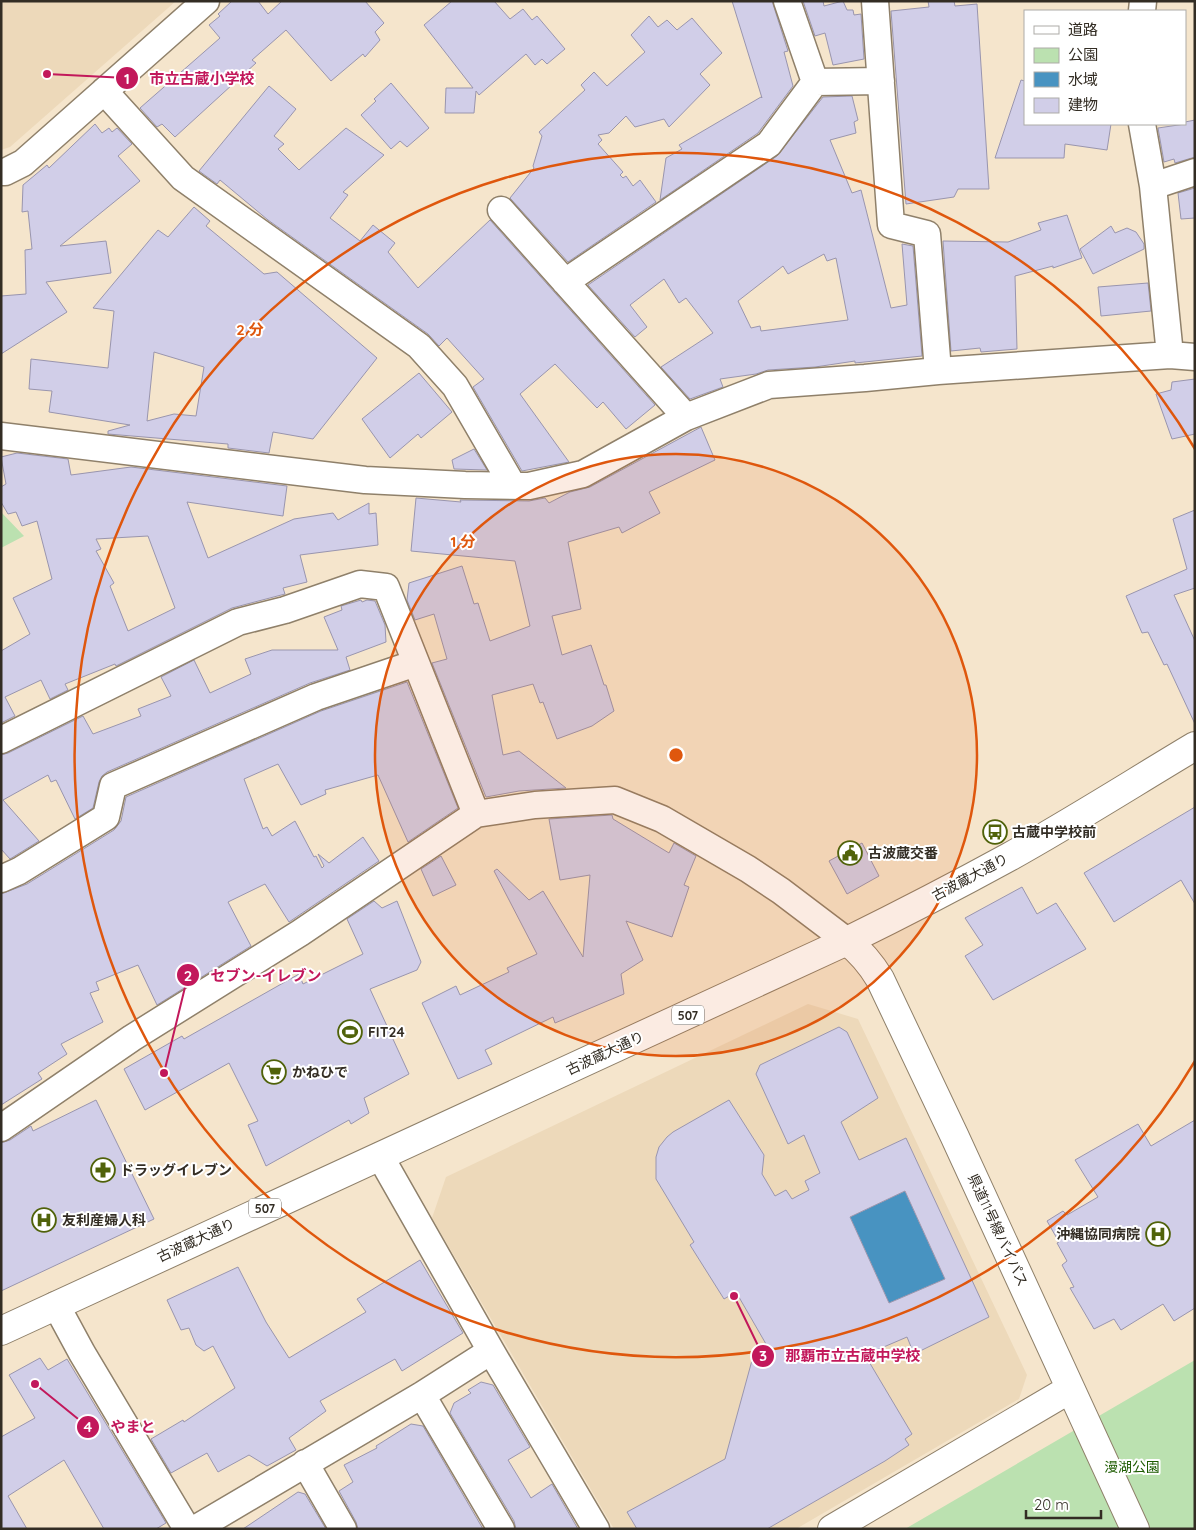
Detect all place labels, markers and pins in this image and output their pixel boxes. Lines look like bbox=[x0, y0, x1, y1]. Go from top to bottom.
callout: 市立古蔵小学校 bbox=[115, 63, 265, 93]
centre of rings bbox=[667, 746, 685, 764]
bus stop icon: 古蔵中学校前 bbox=[982, 819, 1008, 845]
place label: 古蔵中学校前 bbox=[1012, 823, 1096, 841]
public building icon: 古波蔵交番 bbox=[837, 840, 863, 866]
place label: 古波蔵交番 bbox=[868, 844, 938, 862]
callout: セブン-イレブン bbox=[175, 960, 331, 990]
sports icon: FIT24 bbox=[337, 1019, 363, 1045]
place label: FIT24 bbox=[368, 1023, 405, 1041]
supermarket icon: かねひで bbox=[261, 1059, 287, 1085]
place label: かねひで bbox=[292, 1063, 348, 1081]
pharmacy icon: ドラッグイレブン bbox=[90, 1157, 116, 1183]
place label: ドラッグイレブン bbox=[120, 1161, 232, 1179]
hospital icon: 友利産婦人科 bbox=[31, 1207, 57, 1233]
place label: 友利産婦人科 bbox=[62, 1211, 146, 1229]
hospital icon: 沖縄協同病院 bbox=[1145, 1221, 1171, 1247]
place label: 沖縄協同病院 bbox=[1056, 1225, 1140, 1243]
callout: 那覇市立古蔵中学校 bbox=[750, 1341, 930, 1371]
callout: やまと bbox=[76, 1412, 166, 1442]

